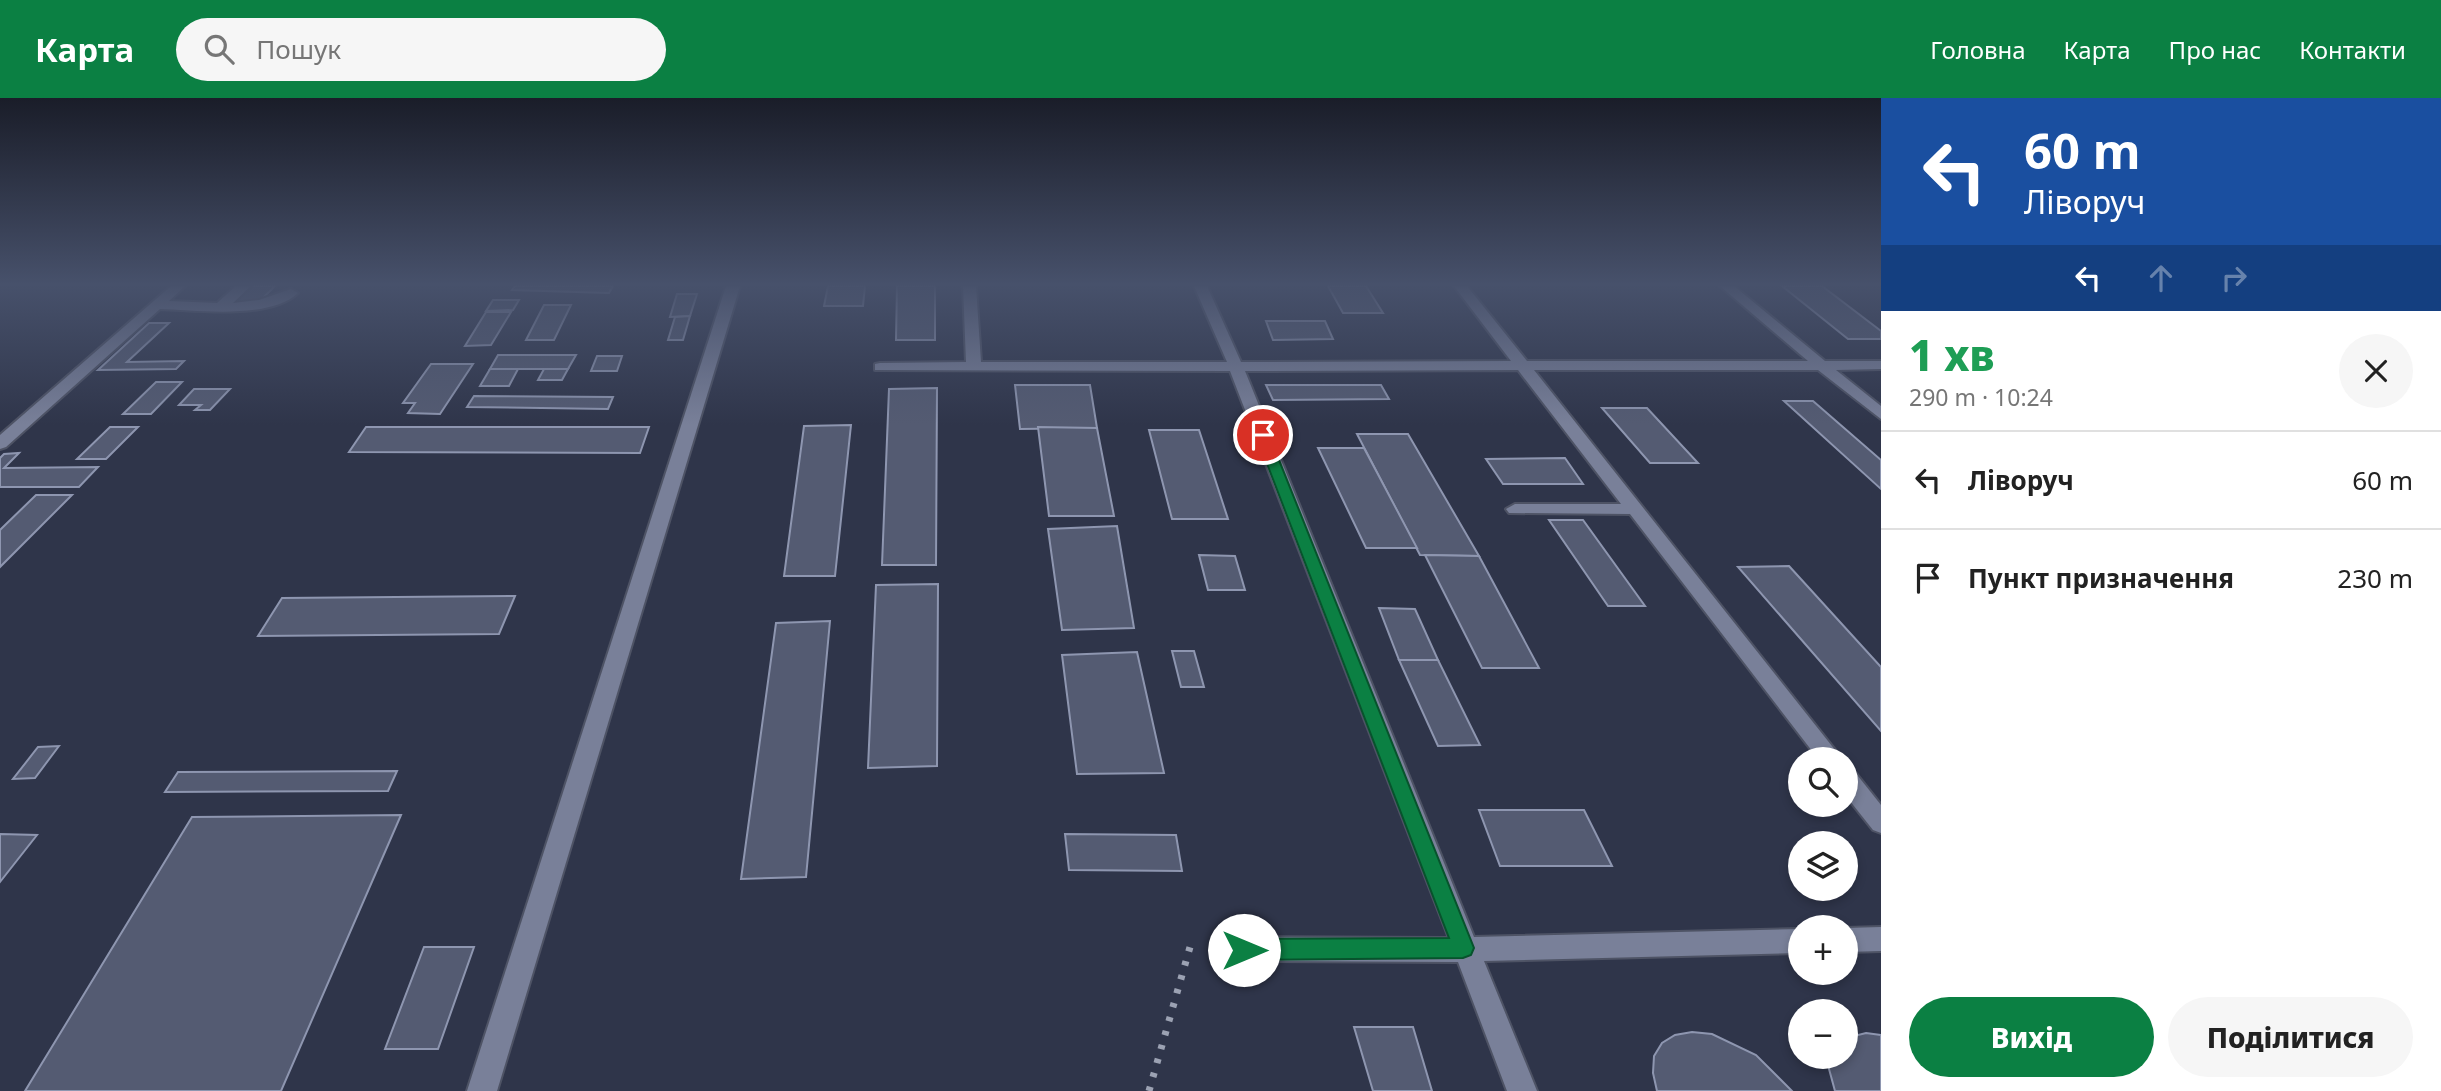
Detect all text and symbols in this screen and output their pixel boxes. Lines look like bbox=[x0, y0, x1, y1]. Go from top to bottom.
search box bbox=[176, 18, 666, 81]
text: Карта bbox=[35, 27, 134, 72]
icon: search bbox=[200, 30, 238, 68]
text: Пошук bbox=[256, 31, 341, 67]
text: Головна bbox=[1930, 33, 2026, 66]
text: Карта bbox=[2064, 33, 2131, 66]
text: Про нас bbox=[2169, 33, 2261, 66]
text: Контакти bbox=[2299, 33, 2406, 66]
text: 60 m bbox=[2024, 117, 2141, 183]
icon: left bbox=[1909, 126, 2000, 217]
text: Ліворуч bbox=[2024, 180, 2145, 223]
icon: left bbox=[2069, 259, 2107, 297]
icon: ahead bbox=[2142, 259, 2180, 297]
icon: right bbox=[2215, 259, 2253, 297]
text: 1 хв bbox=[1909, 326, 1995, 383]
button: close bbox=[2339, 334, 2413, 408]
text: 290 m · 10:24 bbox=[1909, 381, 2053, 413]
pin bbox=[1233, 405, 1293, 465]
icon: arrive bbox=[1244, 416, 1282, 454]
icon: left bbox=[1909, 461, 1947, 499]
text: Ліворуч bbox=[1968, 462, 2074, 498]
text: 60 m bbox=[2352, 462, 2413, 498]
icon: arrive bbox=[1909, 559, 1947, 597]
text: Пункт призначення bbox=[1968, 560, 2234, 596]
text: 230 m bbox=[2337, 560, 2413, 596]
map controls bbox=[1788, 747, 1858, 1069]
button: search bbox=[1788, 747, 1858, 817]
button: layers bbox=[1788, 831, 1858, 901]
position arrow bbox=[1207, 913, 1281, 987]
button: + bbox=[1788, 915, 1858, 985]
button: Вихід bbox=[1909, 997, 2154, 1077]
button: Поділитися bbox=[2168, 997, 2413, 1077]
button: − bbox=[1788, 999, 1858, 1069]

